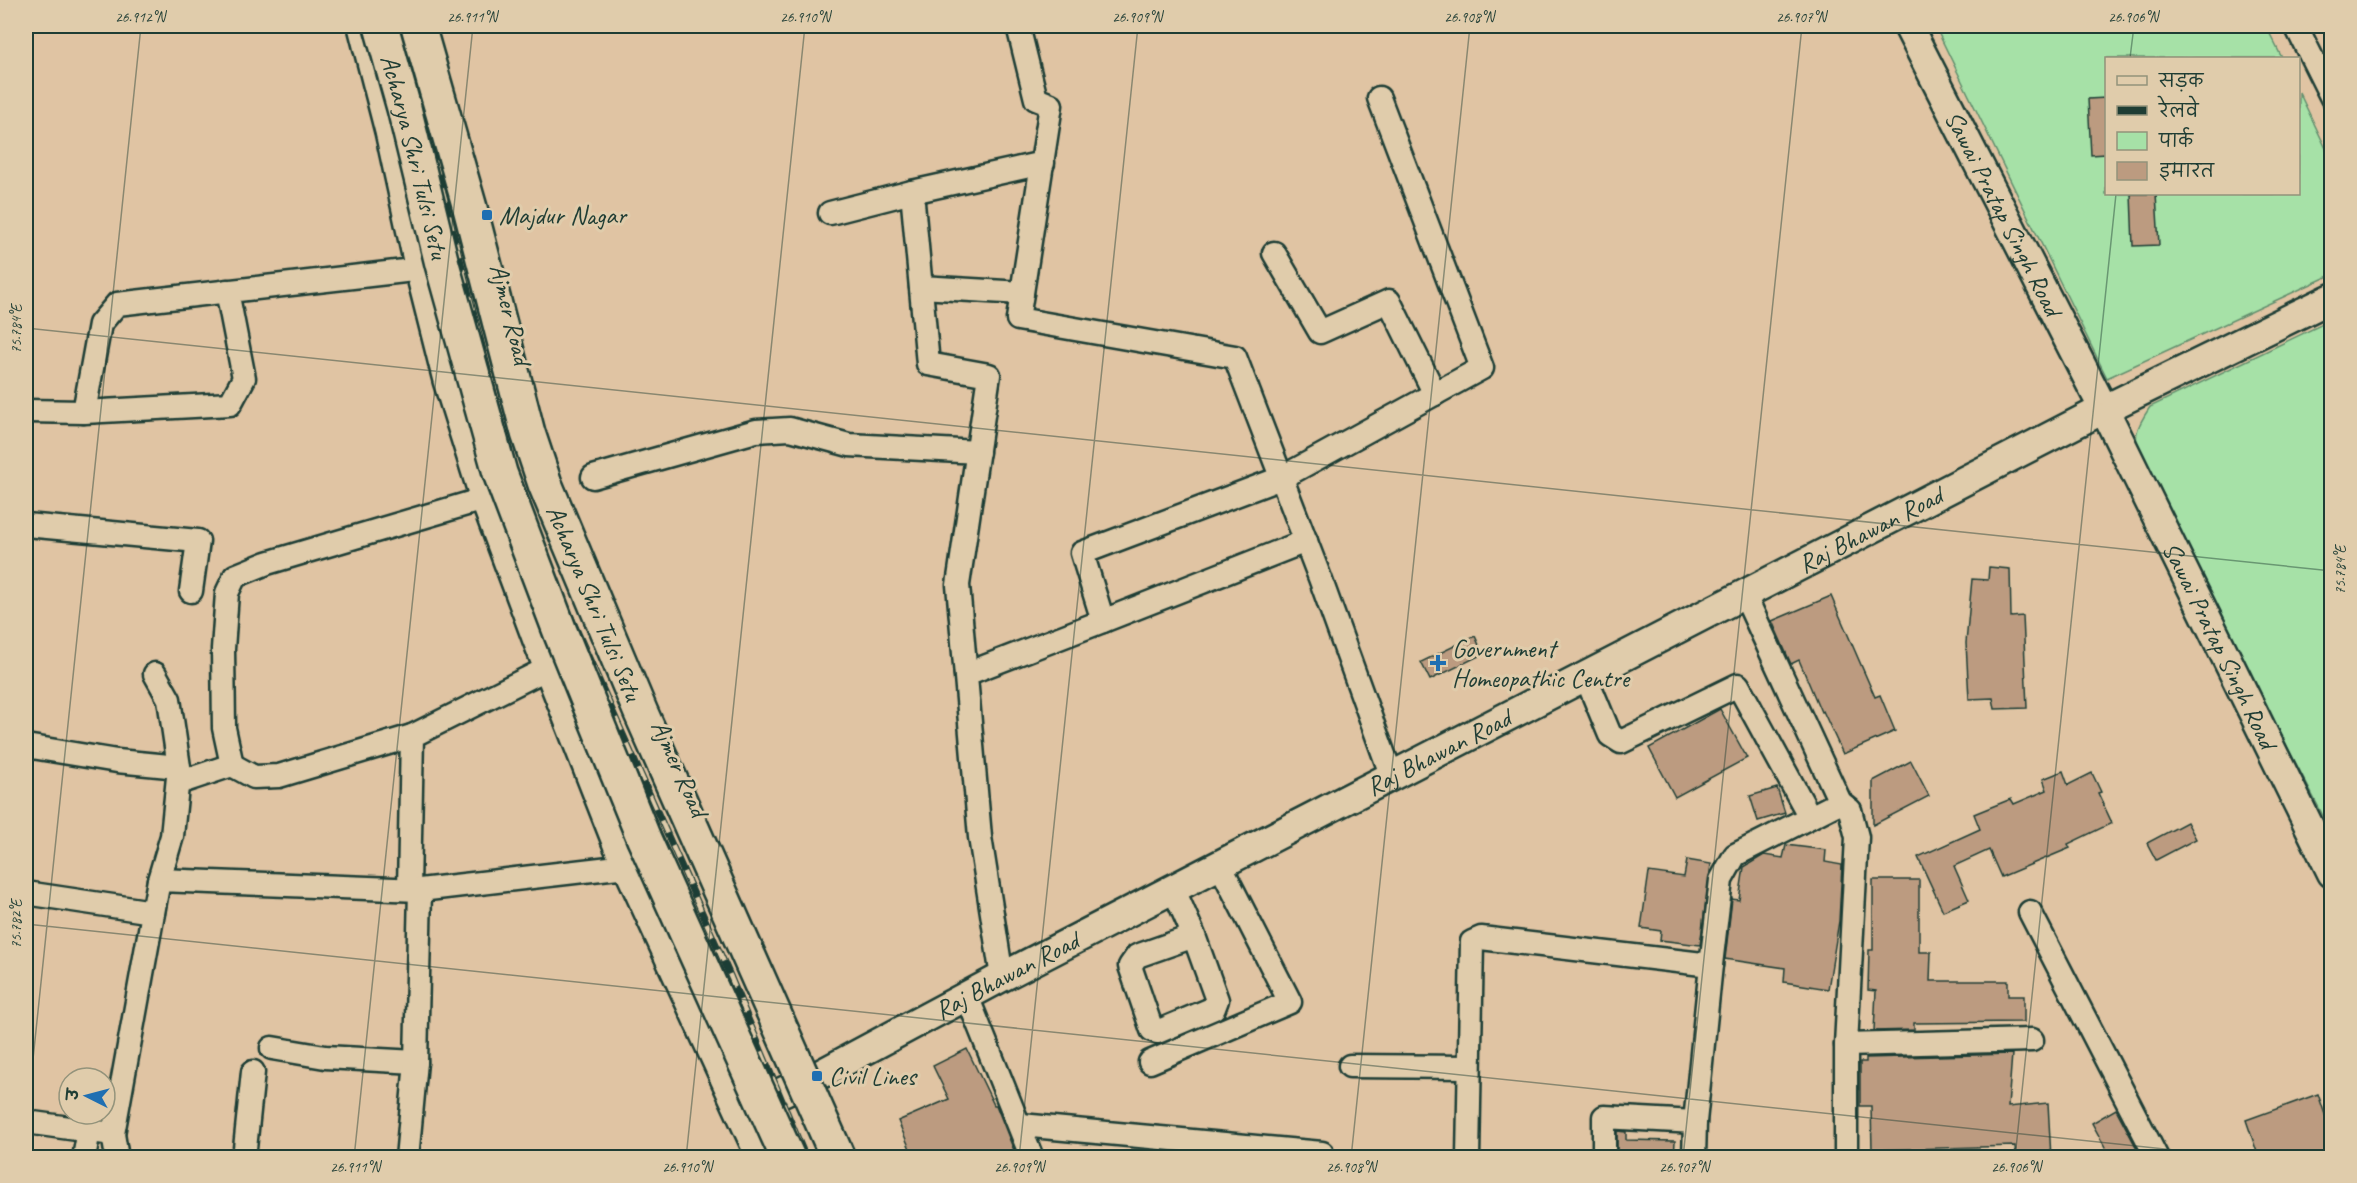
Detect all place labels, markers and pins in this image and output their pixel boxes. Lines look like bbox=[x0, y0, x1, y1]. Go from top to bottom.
place label: Majdur Nagar bbox=[499, 199, 628, 232]
marker: Majdur Nagar bbox=[480, 208, 494, 222]
place label: Government Homeopathic Centre bbox=[1452, 632, 1632, 695]
marker: Government Homeopathic Centre bbox=[1429, 654, 1447, 672]
place label: Civil Lines bbox=[829, 1060, 918, 1093]
marker: Civil Lines bbox=[810, 1069, 824, 1083]

